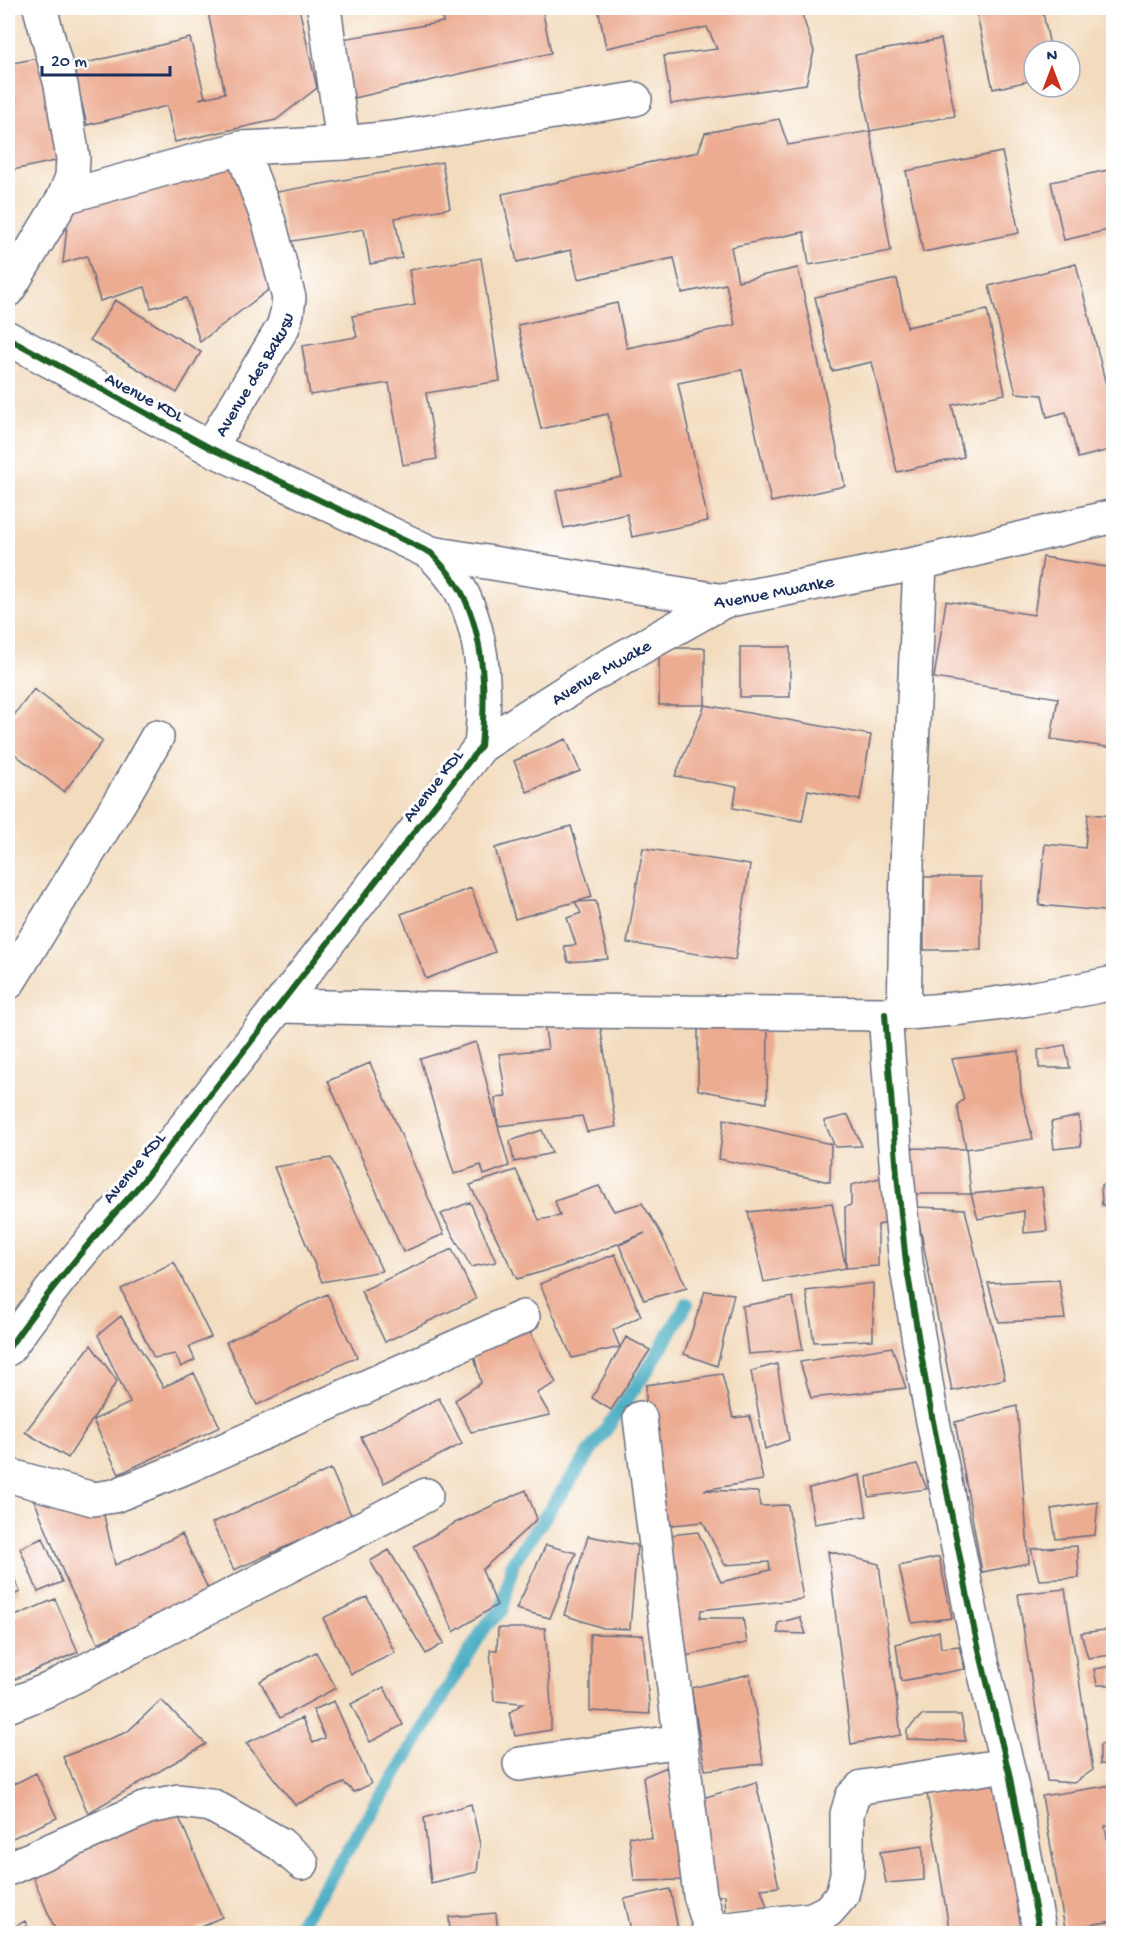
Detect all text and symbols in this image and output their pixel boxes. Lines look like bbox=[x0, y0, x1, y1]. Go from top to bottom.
scale bar bbox=[42, 39, 170, 77]
north arrow bbox=[1022, 39, 1082, 99]
text: N bbox=[1047, 48, 1058, 67]
text: 20 m bbox=[51, 52, 87, 73]
street label: Avenue des Bakusu bbox=[211, 310, 300, 441]
street label: Avenue KDL bbox=[101, 369, 188, 428]
street label: Avenue Mwanke bbox=[713, 572, 837, 614]
street label: Avenue Mwake bbox=[548, 636, 656, 711]
street label: Avenue KDL bbox=[399, 745, 470, 827]
street label: Avenue KDL bbox=[99, 1128, 172, 1209]

